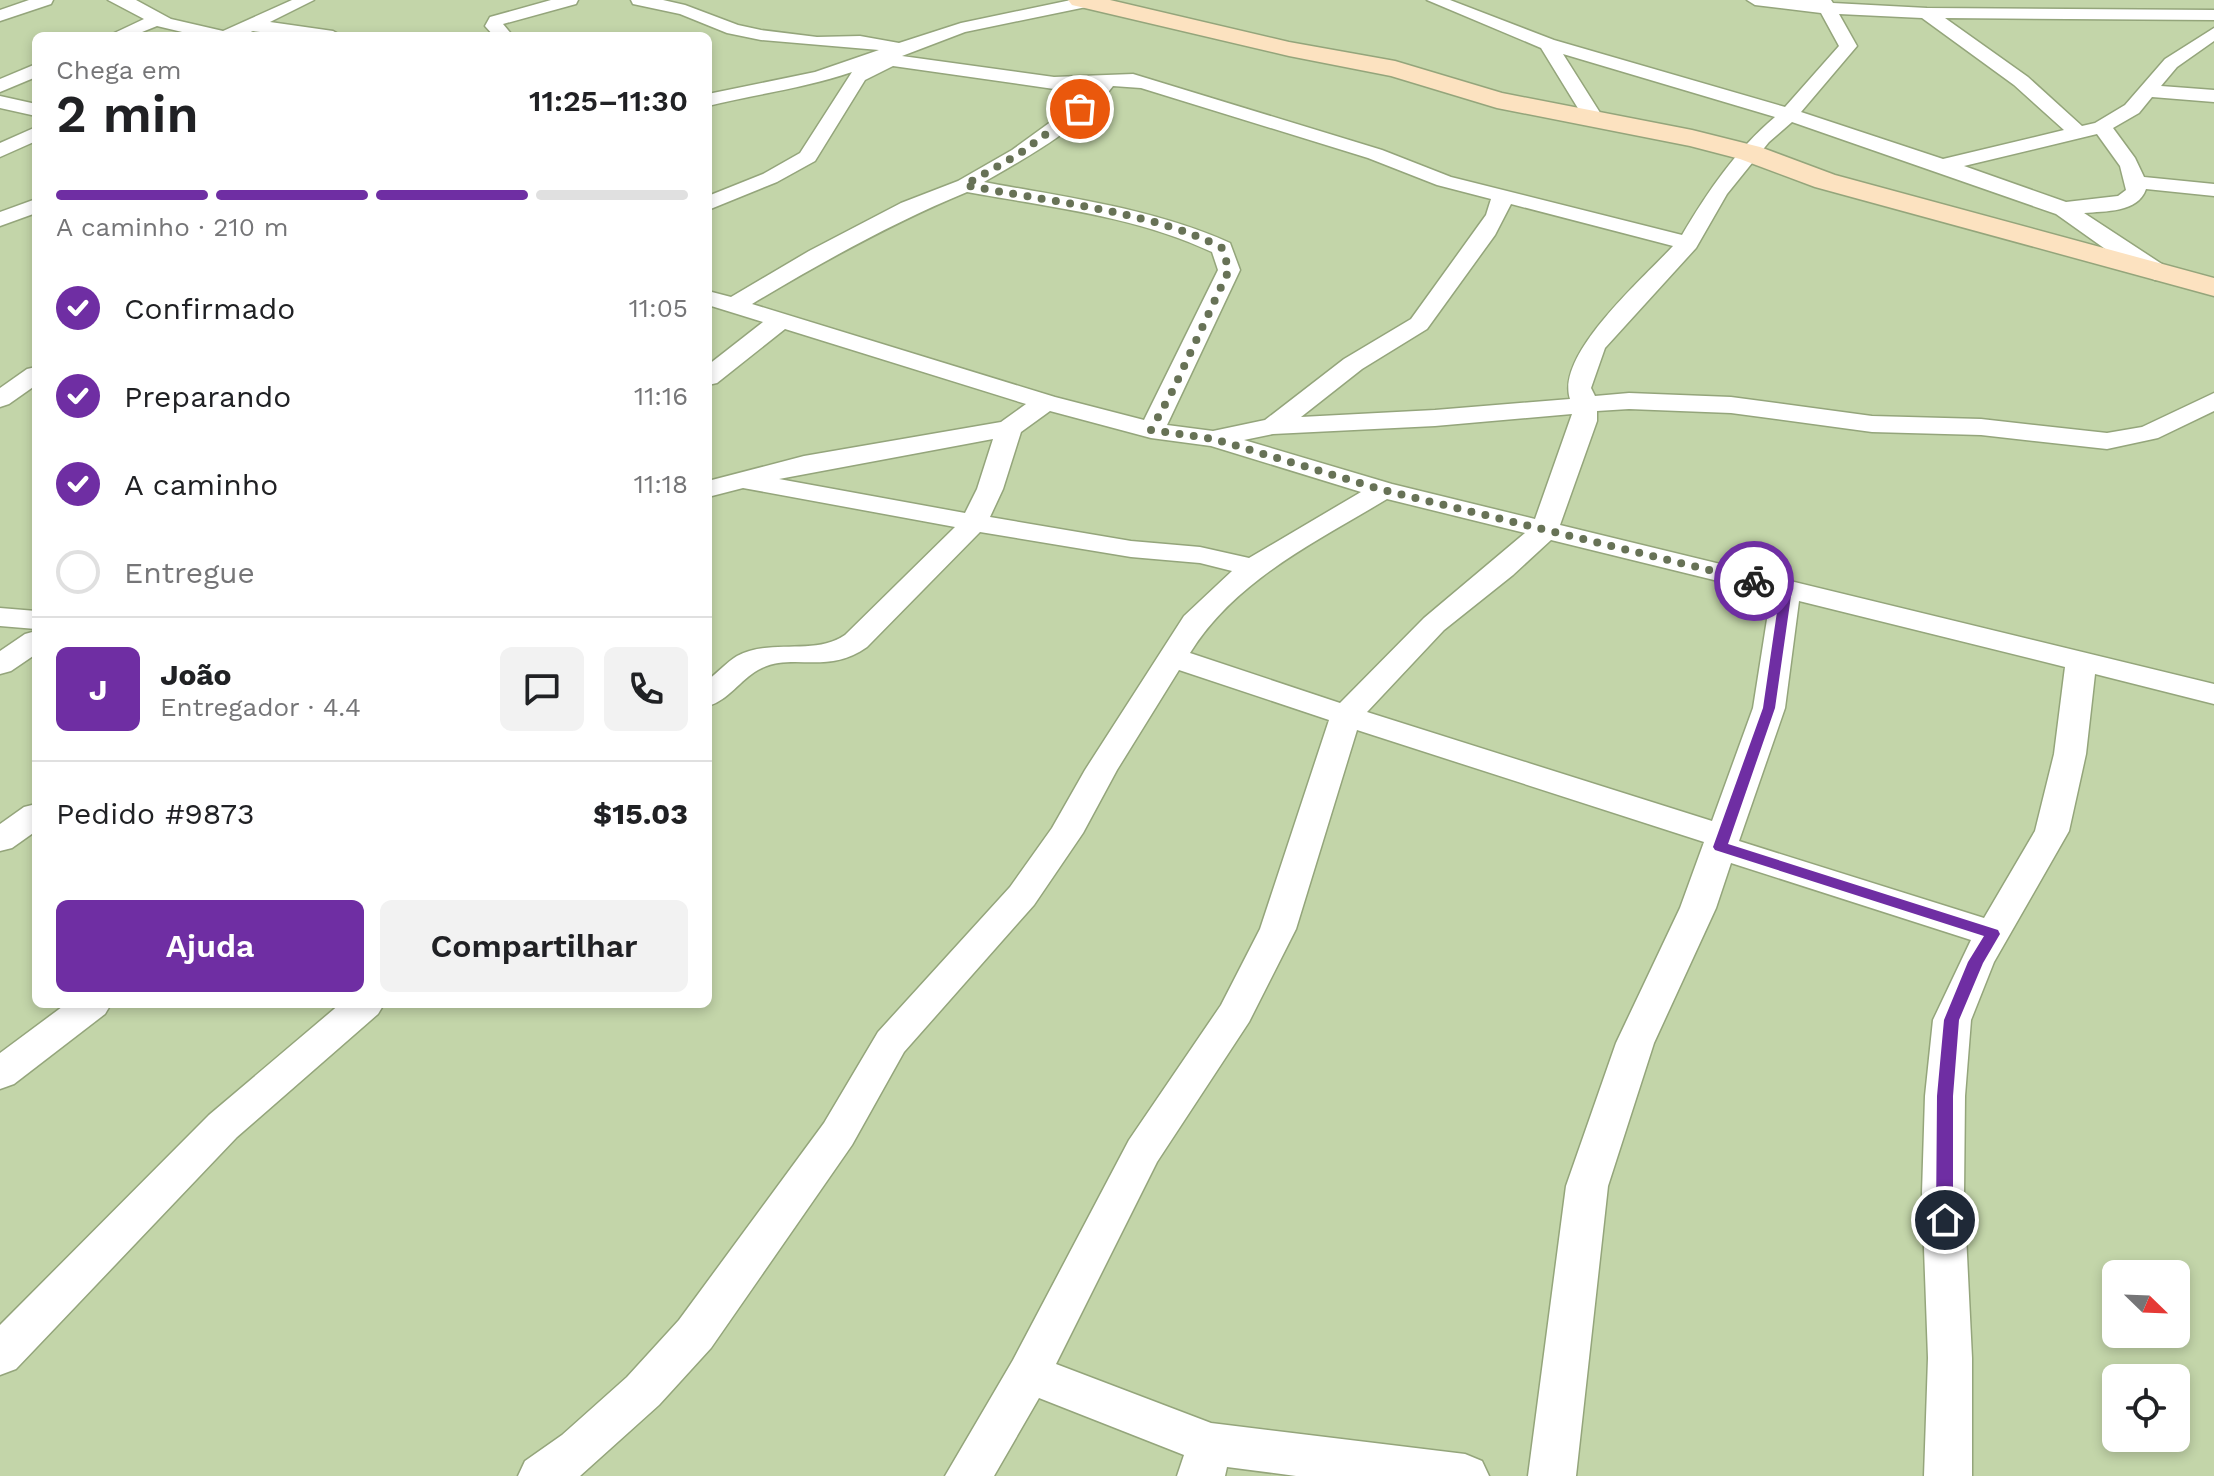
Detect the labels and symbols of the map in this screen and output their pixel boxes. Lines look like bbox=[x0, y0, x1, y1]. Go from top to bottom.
pin bbox=[1046, 75, 1114, 143]
courier bbox=[1714, 541, 1794, 621]
pin bbox=[1911, 1186, 1979, 1254]
north arrow bbox=[2102, 1260, 2190, 1348]

